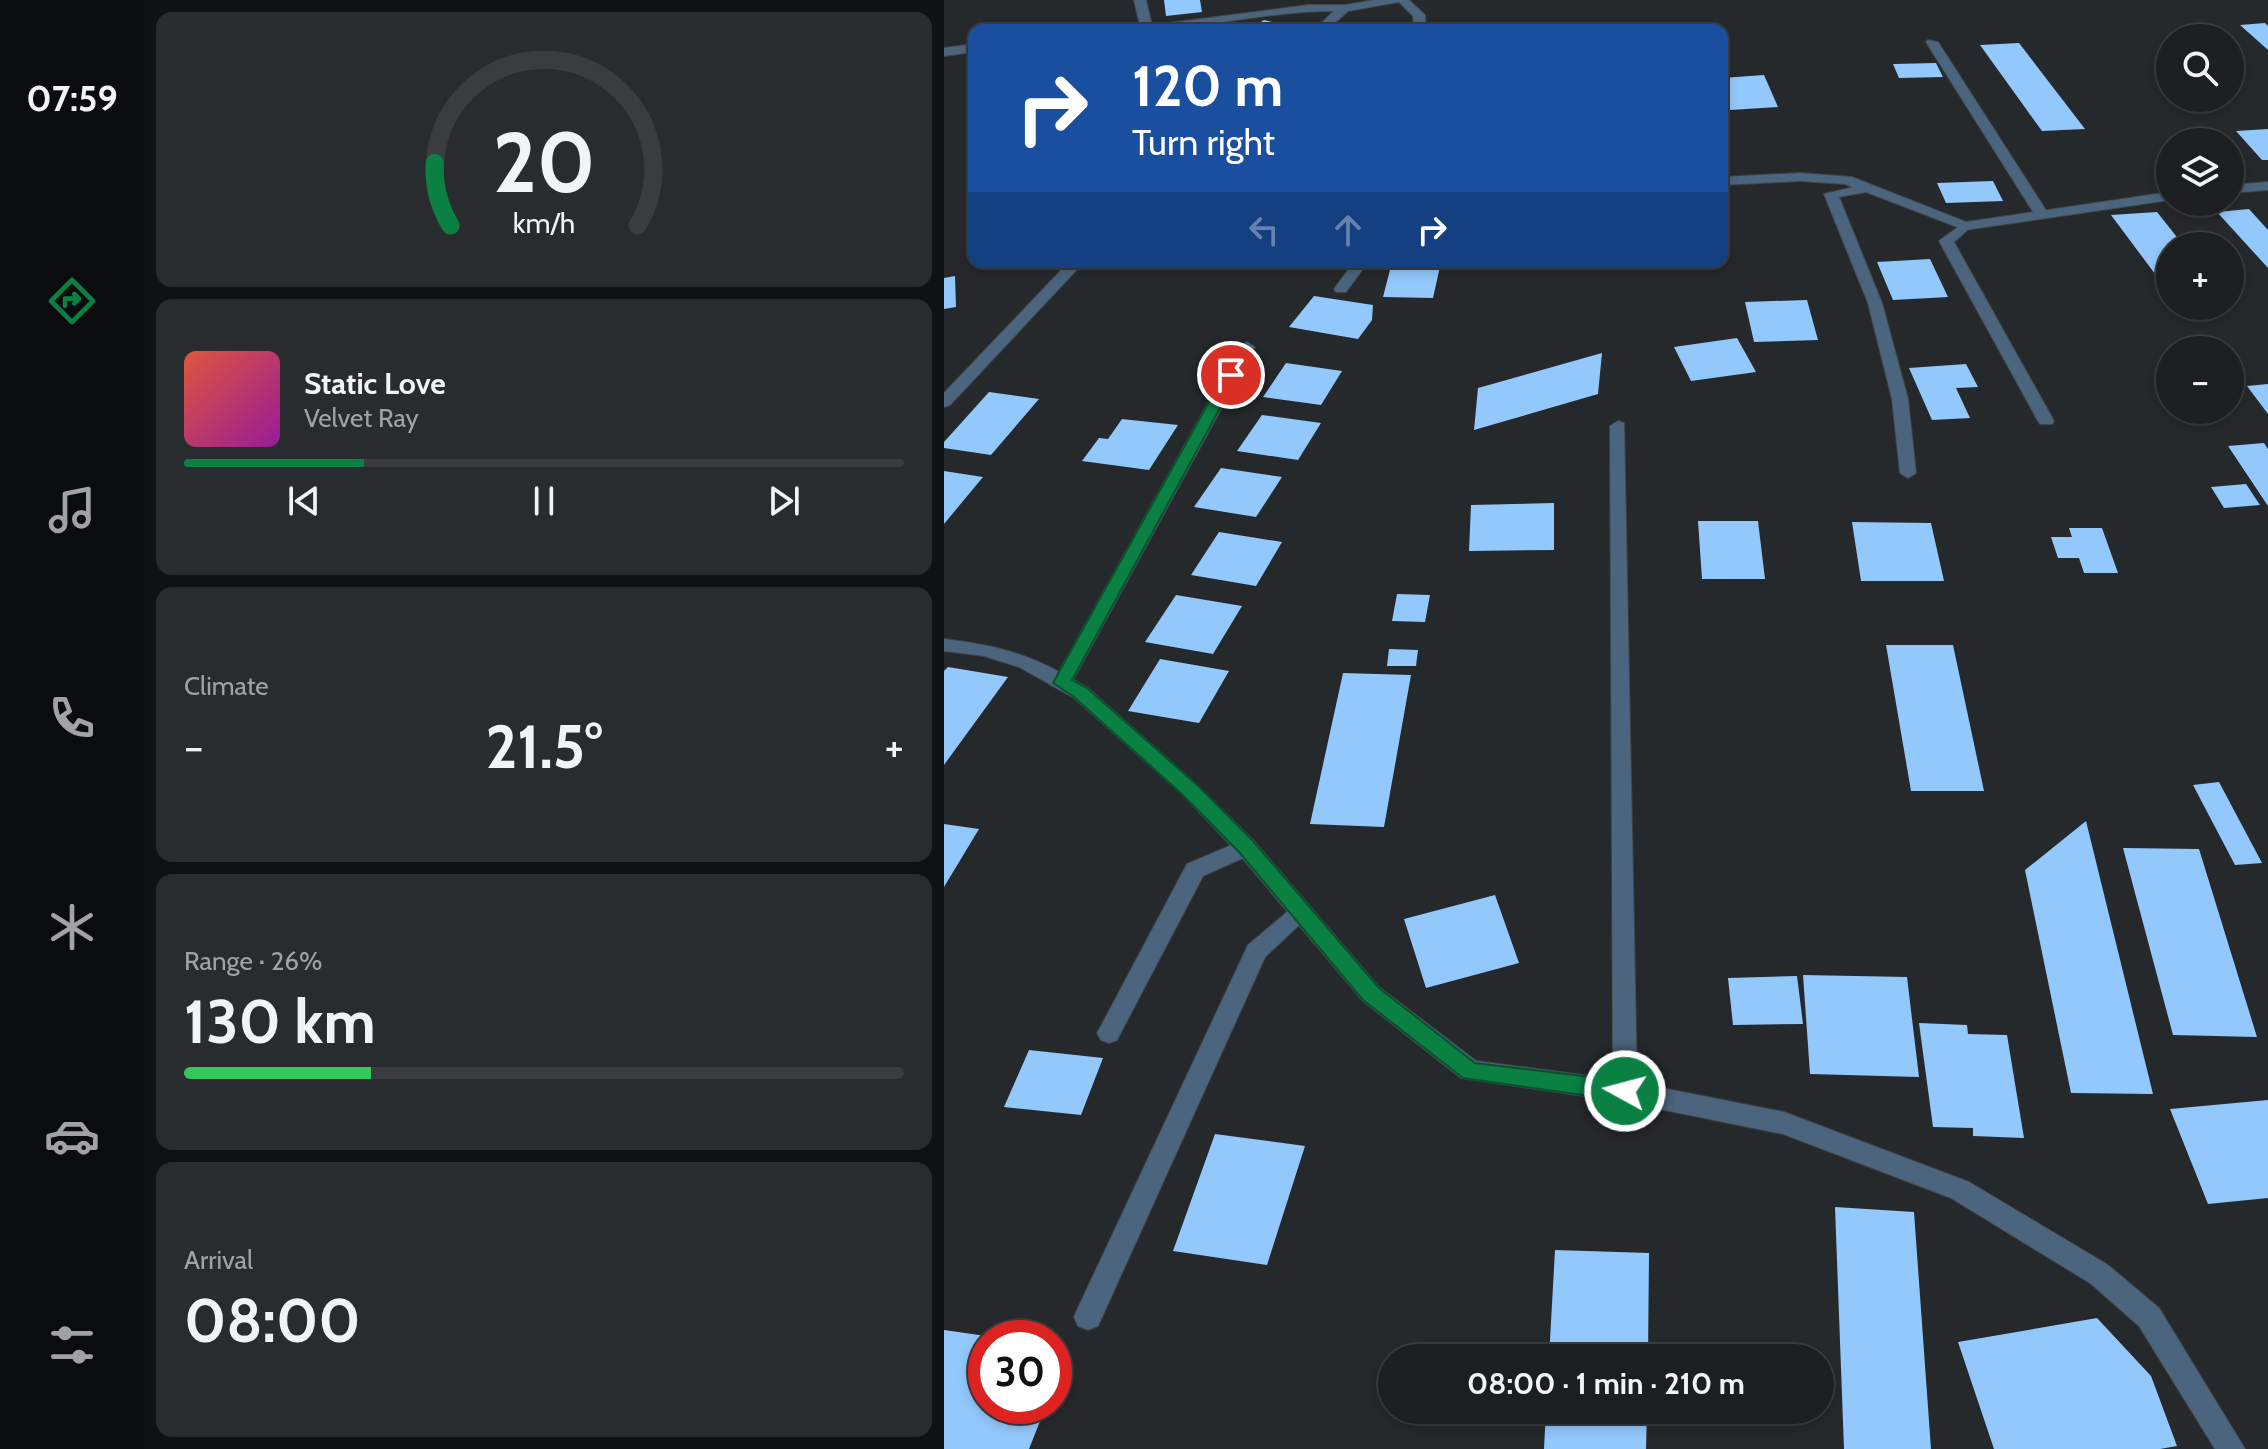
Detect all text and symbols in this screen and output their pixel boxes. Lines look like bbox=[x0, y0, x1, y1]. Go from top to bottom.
map controls bbox=[2156, 24, 2244, 424]
button: search bbox=[2156, 24, 2244, 112]
text: 120 m bbox=[1132, 52, 1283, 120]
icon: right bbox=[1000, 56, 1104, 160]
text: 07:59 bbox=[26, 76, 118, 120]
text: 20 bbox=[493, 111, 595, 212]
text: Turn right bbox=[1132, 120, 1275, 164]
button: layers bbox=[2156, 128, 2244, 216]
text: km/h bbox=[513, 205, 575, 240]
icon: left bbox=[1242, 208, 1286, 252]
icon: ahead bbox=[1326, 208, 1370, 252]
icon: right bbox=[1410, 208, 1454, 252]
button: + bbox=[2156, 232, 2244, 320]
icon: directions bbox=[44, 273, 100, 329]
button: − bbox=[2156, 336, 2244, 424]
pin bbox=[1197, 341, 1265, 409]
icon: arrive bbox=[1209, 353, 1253, 397]
text: Static Love bbox=[304, 365, 446, 402]
text: Velvet Ray bbox=[304, 402, 419, 434]
icon: previous bbox=[282, 479, 326, 523]
icon: pause bbox=[522, 479, 566, 523]
icon: next bbox=[762, 479, 806, 523]
icon: music bbox=[44, 482, 100, 538]
text: Climate bbox=[184, 670, 269, 702]
icon: phone bbox=[44, 690, 100, 746]
text: 21.5° bbox=[486, 710, 602, 783]
text: − bbox=[184, 720, 203, 773]
text: + bbox=[885, 720, 904, 773]
icon: climate bbox=[44, 899, 100, 955]
text: Range · 26% bbox=[184, 945, 322, 977]
text: 130 km bbox=[184, 985, 376, 1058]
position arrow bbox=[1583, 1049, 1667, 1133]
icon: car bbox=[44, 1108, 100, 1164]
text: Arrival bbox=[184, 1244, 253, 1276]
text: 08:00 bbox=[184, 1284, 361, 1357]
icon: filters bbox=[44, 1317, 100, 1373]
speed limit sign: 30 bbox=[968, 1320, 1072, 1424]
text: 08:00 · 1 min · 210 m bbox=[1467, 1365, 1745, 1402]

